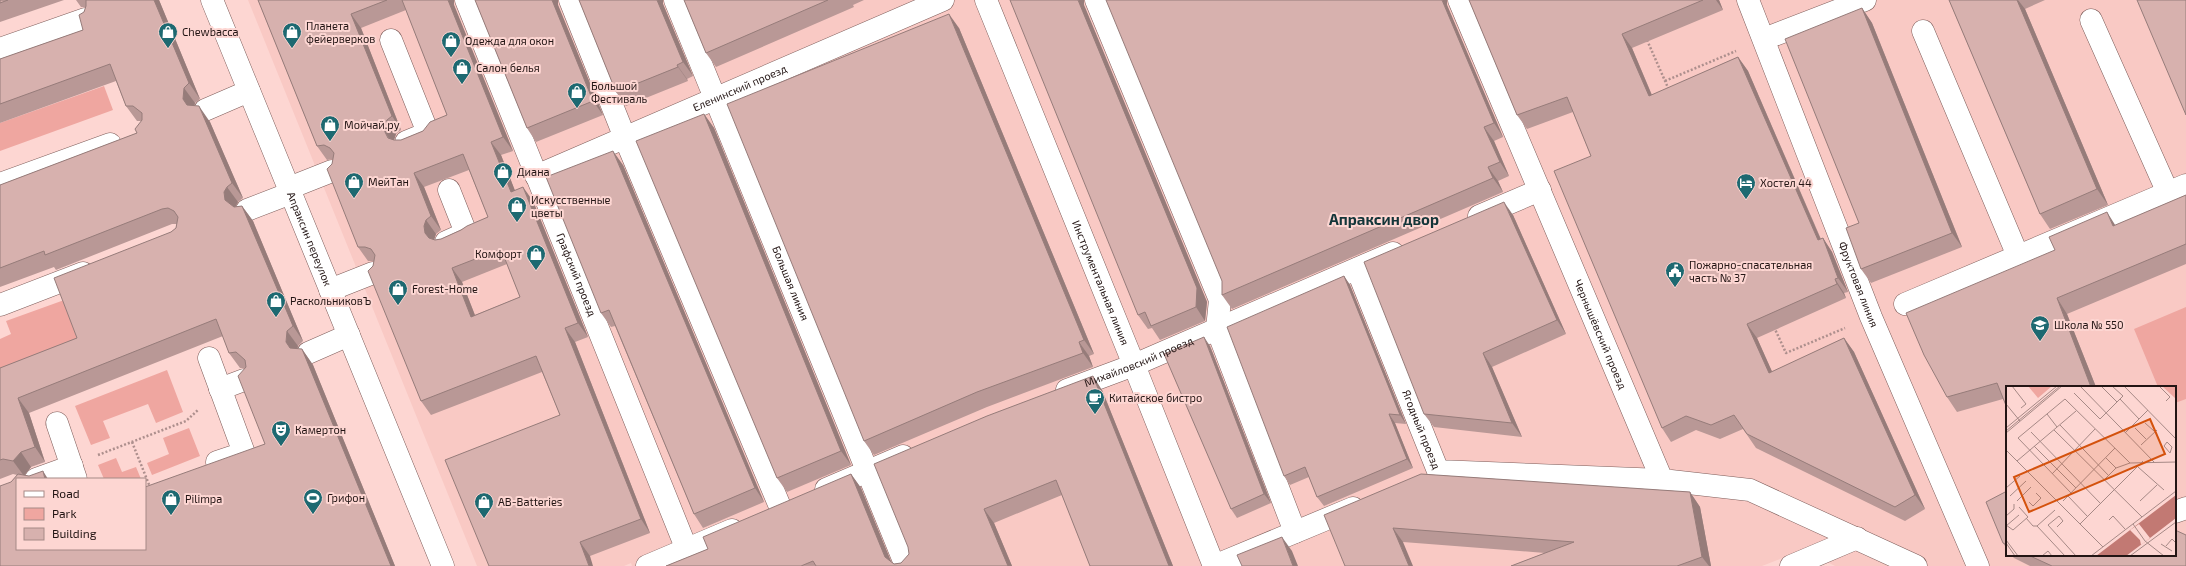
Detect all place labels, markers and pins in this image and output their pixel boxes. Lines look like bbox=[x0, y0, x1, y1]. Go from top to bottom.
place label: Планета фейерверков bbox=[306, 19, 375, 45]
shop icon: Chewbacca bbox=[157, 21, 179, 49]
shop icon: Планета фейерверков bbox=[281, 21, 303, 49]
place label: Chewbacca bbox=[182, 25, 239, 38]
shop icon: Одежда для окон bbox=[440, 30, 462, 58]
place label: Одежда для окон bbox=[465, 34, 554, 47]
shop icon: Салон белья bbox=[451, 57, 473, 85]
place label: Салон белья bbox=[476, 61, 540, 74]
place label: Большой Фестиваль bbox=[591, 79, 648, 105]
shop icon: Большой Фестиваль bbox=[566, 81, 588, 109]
shop icon: Мойчай.ру bbox=[319, 114, 341, 142]
place label: Мойчай.ру bbox=[344, 118, 400, 132]
shop icon: Диана bbox=[492, 161, 514, 189]
place label: Диана bbox=[517, 165, 550, 178]
shop icon: МейТан bbox=[343, 171, 365, 199]
hotel icon: Хостел 44 bbox=[1735, 172, 1757, 200]
place label: МейТан bbox=[368, 175, 409, 188]
place label: Хостел 44 bbox=[1760, 176, 1812, 189]
place label: Искусственные цветы bbox=[531, 193, 611, 219]
shop icon: Искусственные цветы bbox=[506, 195, 528, 223]
shop icon: Комфорт bbox=[525, 243, 547, 271]
place label: Комфорт bbox=[475, 247, 523, 260]
place label: Пожарно-спасательная часть № 37 bbox=[1689, 258, 1812, 284]
public building icon: Пожарно-спасательная часть № 37 bbox=[1664, 260, 1686, 288]
shop icon: Forest-Home bbox=[387, 278, 409, 306]
place label: Forest-Home bbox=[412, 282, 478, 295]
shop icon: РаскольниковЪ bbox=[265, 290, 287, 318]
place label: РаскольниковЪ bbox=[290, 294, 371, 307]
school or university icon: Школа № 550 bbox=[2029, 314, 2051, 342]
place label: Школа № 550 bbox=[2054, 318, 2124, 331]
cafe icon: Китайское бистро bbox=[1084, 387, 1106, 415]
place label: Китайское бистро bbox=[1109, 391, 1202, 404]
theatre icon: Камертон bbox=[270, 419, 292, 447]
place label: Камертон bbox=[295, 423, 346, 436]
sports icon: Грифон bbox=[302, 487, 324, 515]
shop icon: Pilimpa bbox=[160, 488, 182, 516]
place label: Грифон bbox=[327, 491, 365, 504]
shop icon: AB-Batteries bbox=[473, 491, 495, 519]
place label: Pilimpa bbox=[185, 492, 222, 505]
place label: AB-Batteries bbox=[498, 495, 563, 508]

